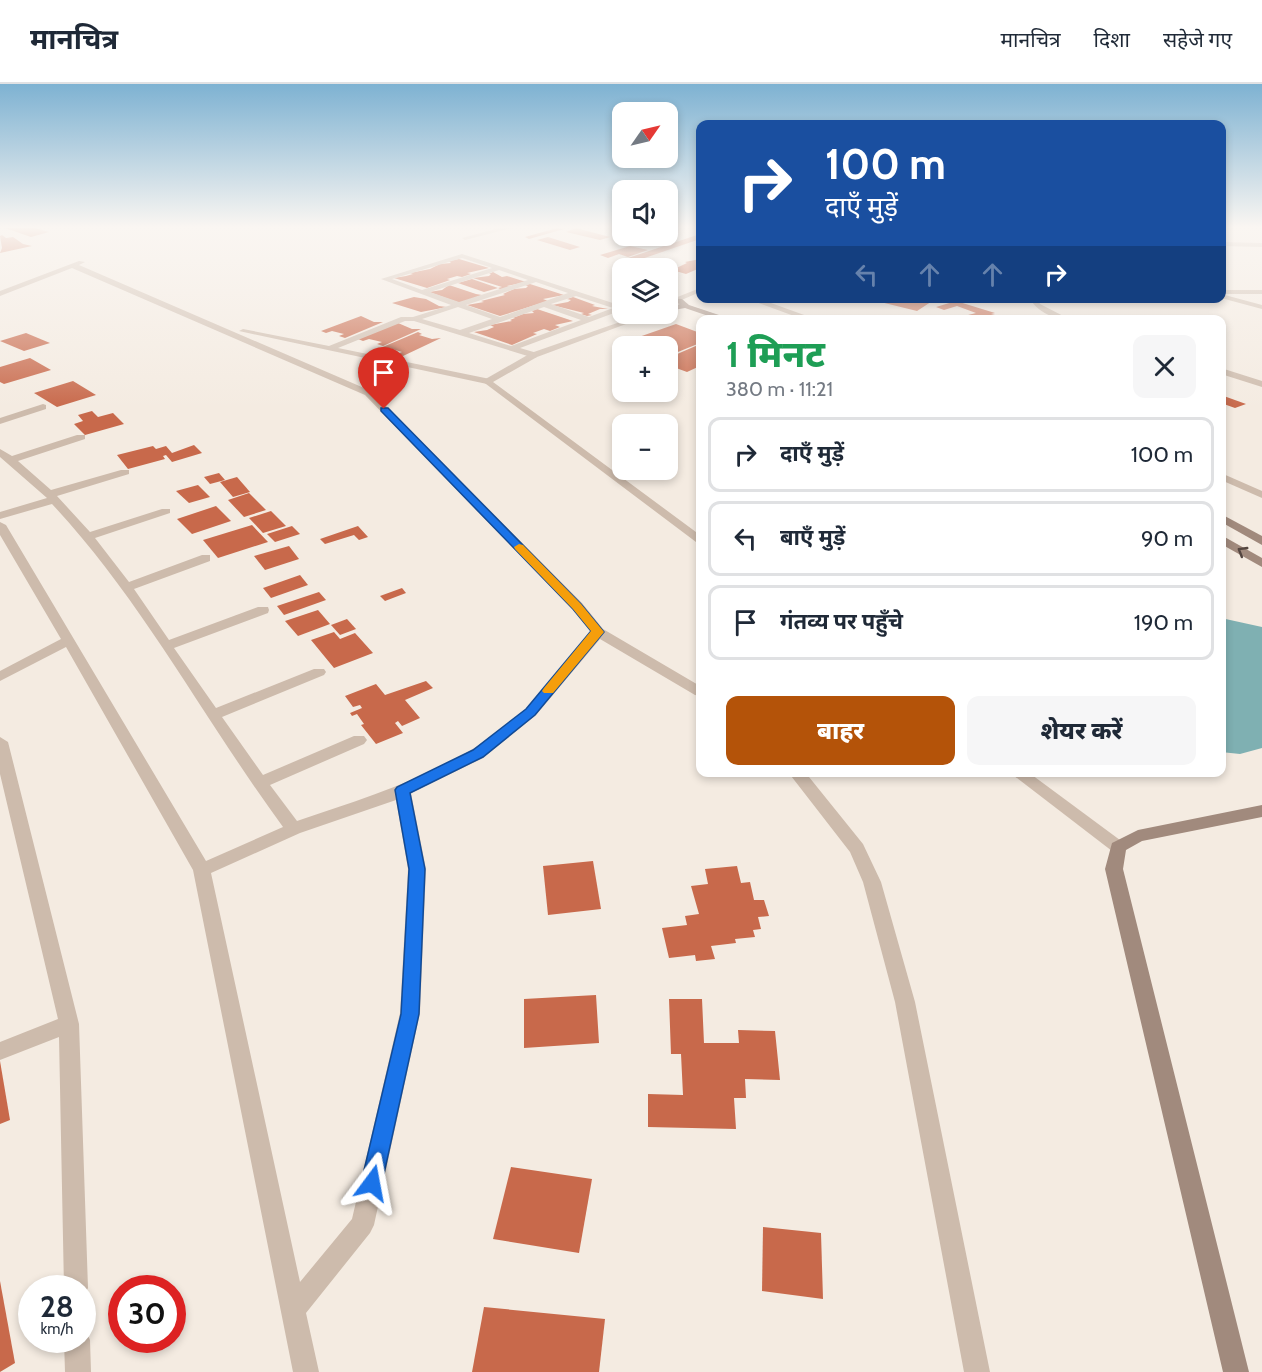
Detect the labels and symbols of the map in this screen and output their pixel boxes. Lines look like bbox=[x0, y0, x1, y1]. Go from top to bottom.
north arrow bbox=[612, 102, 678, 168]
pin bbox=[358, 347, 409, 409]
one-way arrow bbox=[1237, 547, 1248, 558]
position arrow bbox=[340, 1151, 404, 1215]
speed limit sign: 30 bbox=[108, 1275, 186, 1353]

